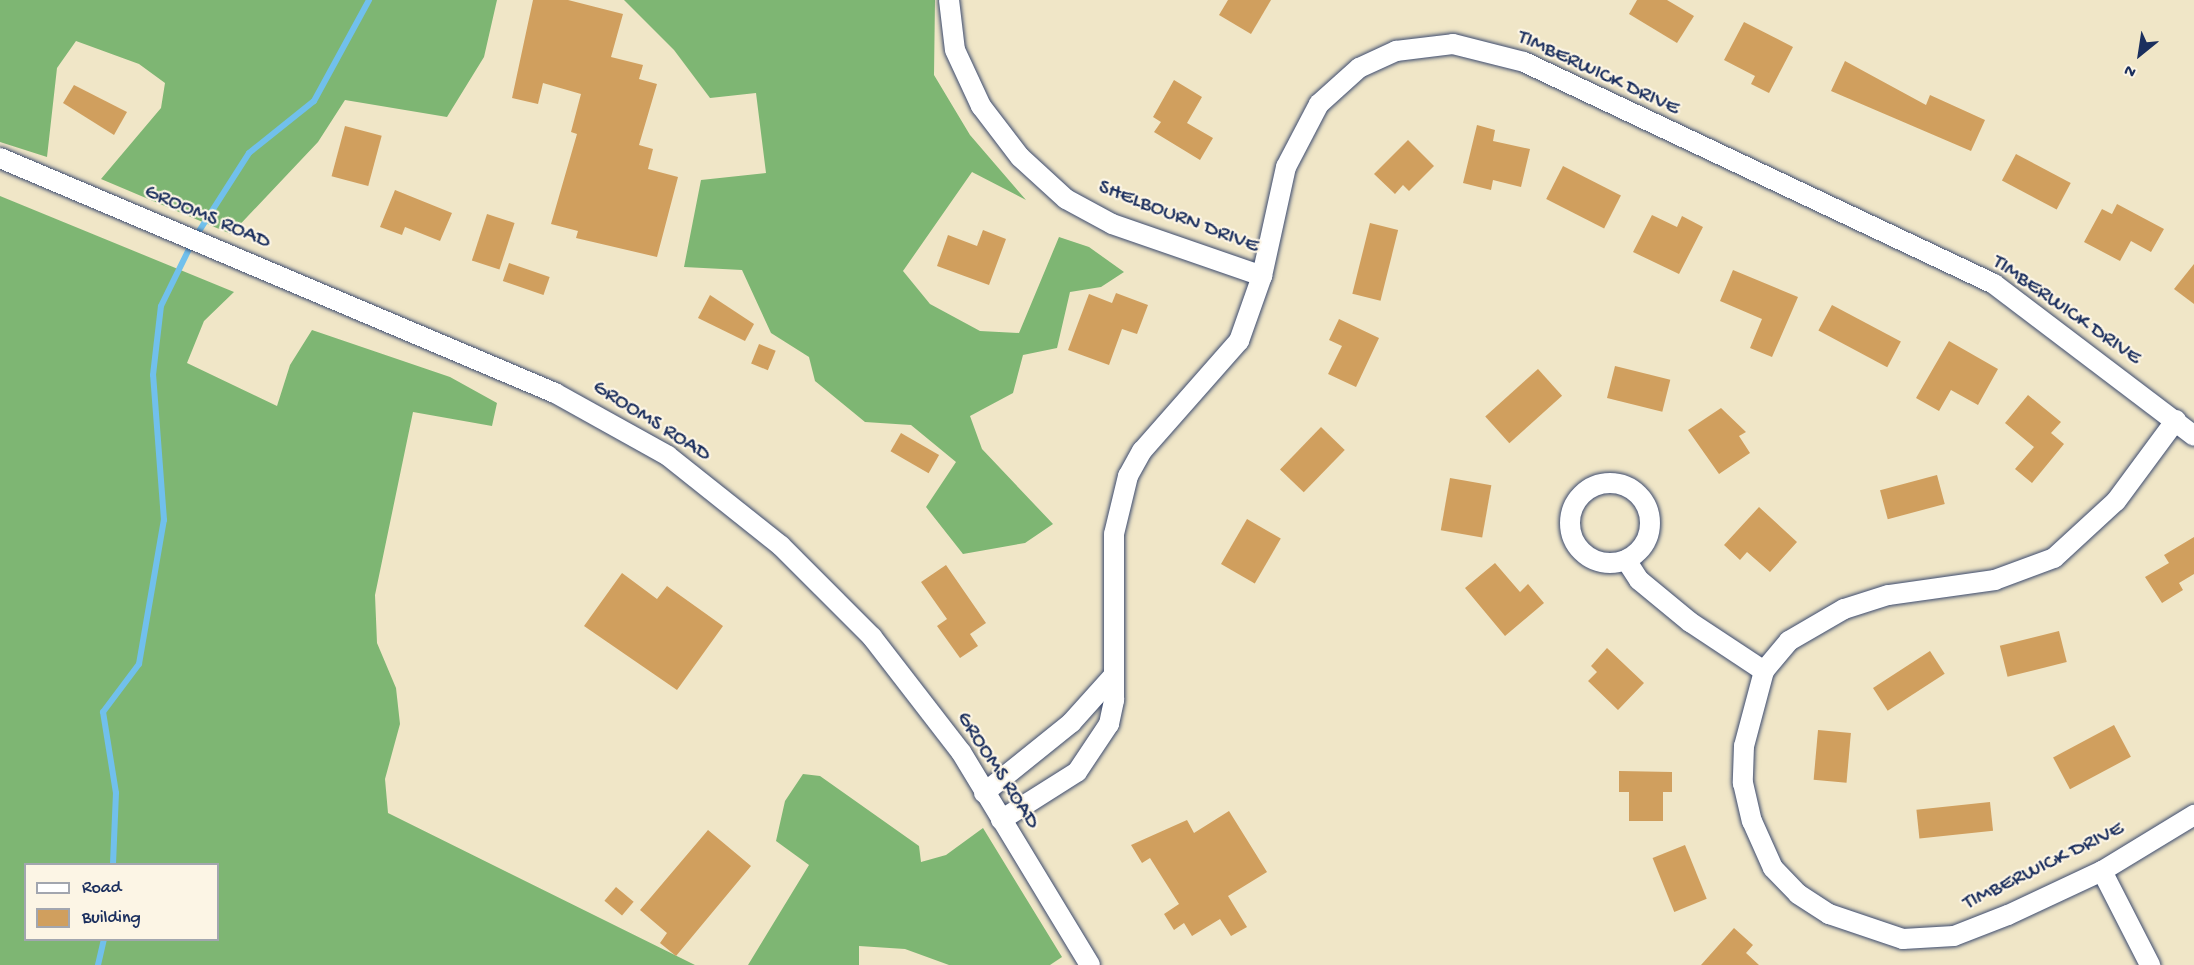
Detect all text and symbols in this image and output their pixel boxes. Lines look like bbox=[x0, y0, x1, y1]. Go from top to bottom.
north arrow bbox=[2110, 24, 2170, 84]
street label: TIMBERWICK DRIVE bbox=[1513, 25, 1683, 123]
text: N bbox=[2121, 59, 2140, 81]
street label: SHELBOURN DRIVE bbox=[1094, 175, 1262, 261]
street label: GROOMS ROAD bbox=[140, 180, 274, 256]
street label: TIMBERWICK DRIVE bbox=[1986, 250, 2146, 372]
street label: GROOMS ROAD bbox=[587, 375, 715, 469]
street label: GROOMS ROAD bbox=[949, 707, 1045, 835]
street label: TIMBERWICK DRIVE bbox=[1959, 817, 2129, 917]
legend bbox=[24, 863, 219, 941]
text: Road bbox=[82, 878, 121, 899]
text: Building bbox=[82, 908, 141, 929]

